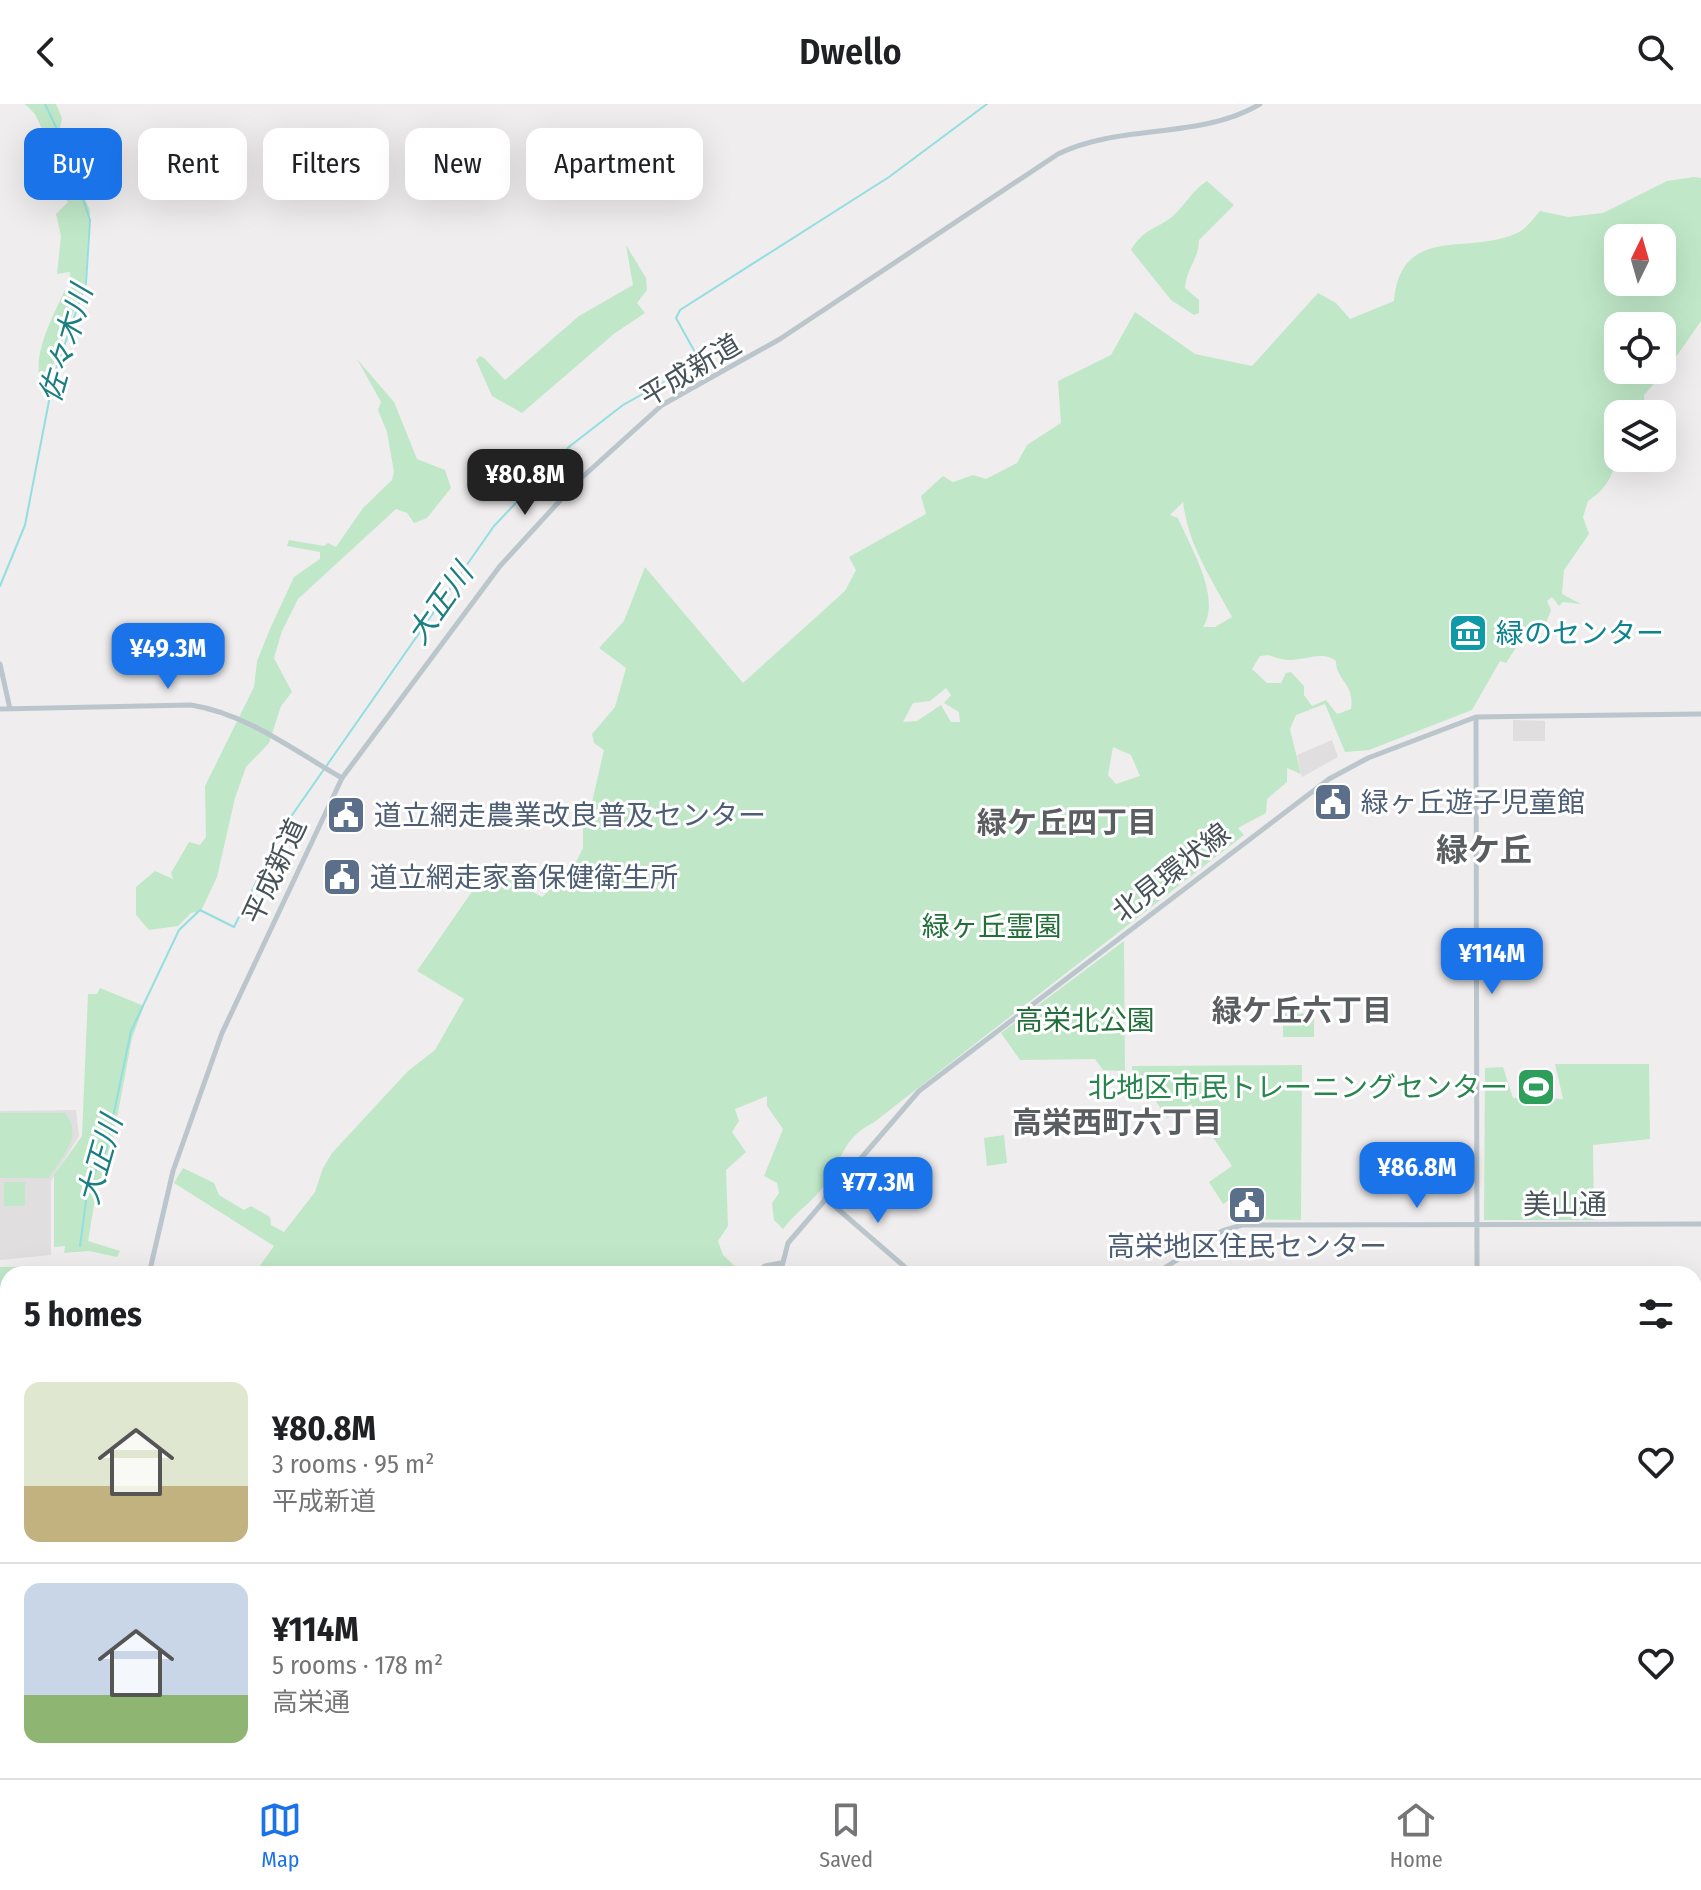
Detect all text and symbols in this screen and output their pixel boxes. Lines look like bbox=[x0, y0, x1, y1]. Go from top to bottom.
icon: back bbox=[24, 30, 68, 74]
text: Dwello bbox=[799, 30, 902, 74]
icon: search bbox=[1633, 30, 1677, 74]
chip: Buy bbox=[24, 128, 122, 200]
chip: Rent bbox=[138, 128, 247, 200]
chip: Filters bbox=[263, 128, 389, 200]
chip: New bbox=[405, 128, 510, 200]
chip: Apartment bbox=[526, 128, 703, 200]
north arrow bbox=[1604, 224, 1676, 296]
map controls bbox=[1604, 224, 1676, 472]
water label: 佐々木川 bbox=[32, 278, 101, 407]
button: locate bbox=[1604, 312, 1676, 384]
street label: 平成新道 bbox=[634, 327, 747, 413]
button: layers bbox=[1604, 400, 1676, 472]
pin: ¥80.8M bbox=[460, 449, 590, 517]
text: ¥80.8M bbox=[485, 459, 565, 490]
water label: 大正川 bbox=[399, 554, 482, 651]
museum icon: 緑のセンター bbox=[1447, 612, 1489, 654]
place label: 緑のセンター bbox=[1496, 617, 1664, 650]
pin: ¥49.3M bbox=[103, 623, 233, 691]
text: ¥49.3M bbox=[130, 633, 206, 664]
public building icon: 緑ヶ丘遊子児童館 bbox=[1312, 781, 1354, 823]
place label: 緑ヶ丘遊子児童館 bbox=[1361, 786, 1585, 819]
public building icon: 道立網走農業改良普及センター bbox=[325, 794, 367, 836]
place label: 道立網走農業改良普及センター bbox=[374, 799, 766, 832]
district label: 緑ケ丘四丁目 bbox=[977, 805, 1157, 841]
street label: 平成新道 bbox=[236, 813, 313, 929]
street label: 北見環状線 bbox=[1106, 816, 1237, 928]
district label: 緑ケ丘 bbox=[1436, 831, 1532, 869]
public building icon: 道立網走家畜保健衛生所 bbox=[321, 856, 363, 898]
place label: 道立網走家畜保健衛生所 bbox=[370, 861, 678, 894]
park label: 緑ヶ丘霊園 bbox=[922, 910, 1062, 943]
pin: ¥114M bbox=[1436, 928, 1548, 996]
text: ¥114M bbox=[1459, 938, 1525, 969]
district label: 緑ケ丘六丁目 bbox=[1212, 993, 1392, 1029]
park label: 高栄北公園 bbox=[1015, 1004, 1155, 1037]
sports icon: 北地区市民トレーニングセンター bbox=[1515, 1066, 1557, 1108]
place label: 北地区市民トレーニングセンター bbox=[1088, 1071, 1508, 1104]
district label: 高栄西町六丁目 bbox=[1012, 1105, 1222, 1141]
water label: 大正川 bbox=[70, 1109, 131, 1208]
pin: ¥86.8M bbox=[1352, 1142, 1482, 1210]
text: ¥86.8M bbox=[1378, 1152, 1456, 1183]
pin: ¥77.3M bbox=[813, 1157, 943, 1225]
text: ¥77.3M bbox=[841, 1167, 915, 1198]
public building icon: 高栄地区住民センター bbox=[1226, 1184, 1268, 1226]
street label: 美山通 bbox=[1523, 1188, 1607, 1221]
place label: 高栄地区住民センター bbox=[1107, 1230, 1387, 1263]
icon: filters bbox=[1634, 1292, 1678, 1336]
text: 5 homes bbox=[24, 1294, 142, 1335]
text: ¥80.8M bbox=[272, 1408, 376, 1449]
icon: home bbox=[88, 1414, 184, 1510]
icon: heart bbox=[1634, 1440, 1678, 1484]
text: 3 rooms · 95 m² bbox=[272, 1449, 434, 1480]
text: 平成新道 bbox=[272, 1486, 376, 1517]
text: ¥114M bbox=[272, 1609, 359, 1650]
icon: home bbox=[88, 1615, 184, 1711]
icon: heart bbox=[1634, 1641, 1678, 1685]
text: 5 rooms · 178 m² bbox=[272, 1650, 443, 1681]
text: 高栄通 bbox=[272, 1687, 350, 1718]
tab: Map bbox=[258, 1798, 302, 1873]
tab: Saved bbox=[819, 1798, 873, 1873]
tab: Home bbox=[1390, 1798, 1443, 1873]

